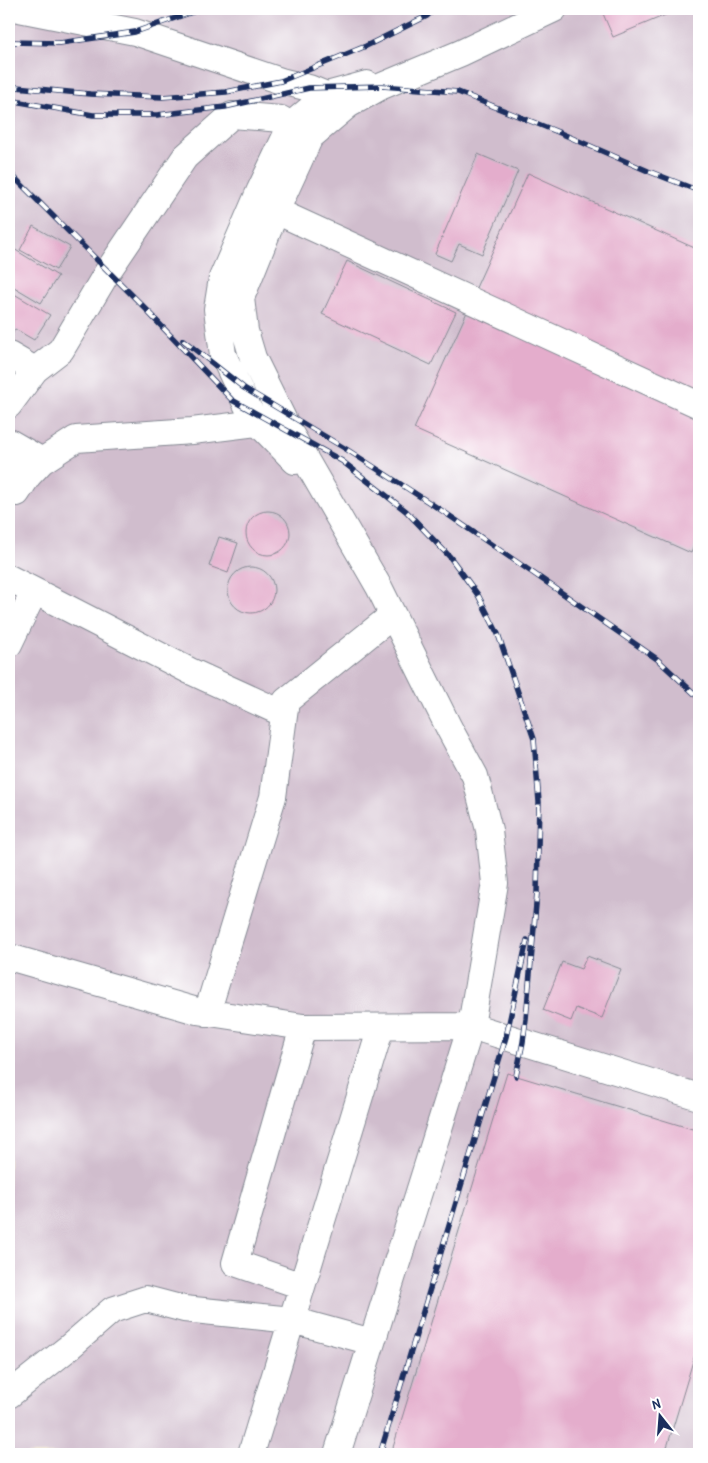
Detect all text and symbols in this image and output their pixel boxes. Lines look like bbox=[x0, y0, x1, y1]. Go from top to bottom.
north arrow bbox=[636, 1390, 686, 1440]
text: N bbox=[650, 1393, 663, 1413]

